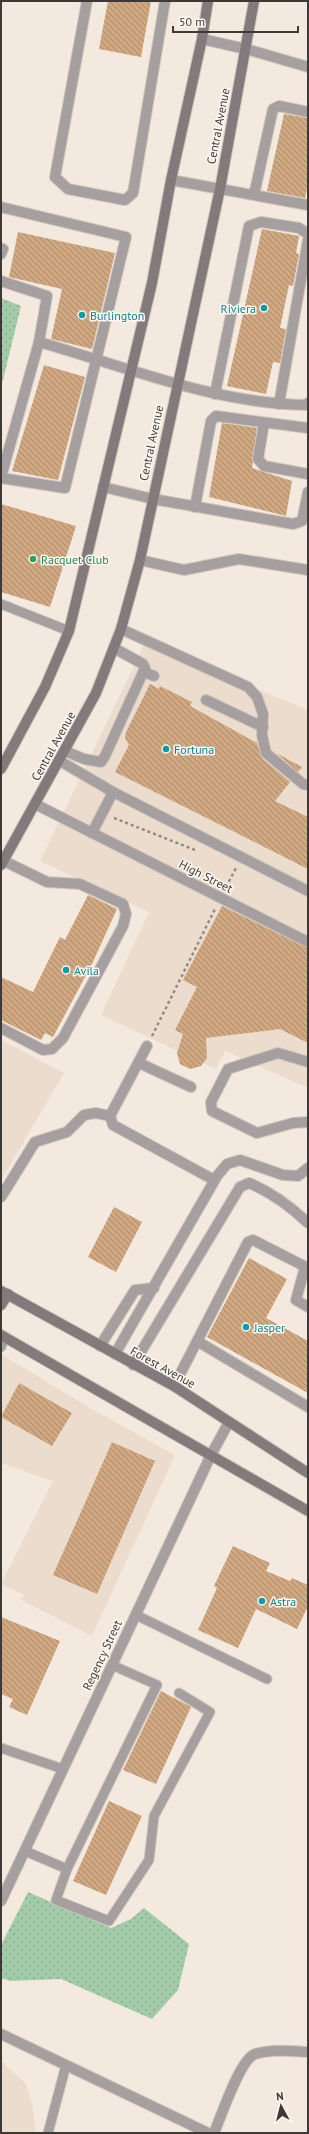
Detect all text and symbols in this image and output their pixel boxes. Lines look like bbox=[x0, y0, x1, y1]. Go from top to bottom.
scale bar bbox=[173, 8, 298, 34]
text: 50 m bbox=[179, 14, 205, 29]
street label: Central Avenue bbox=[203, 87, 233, 165]
place label: Riviera bbox=[221, 301, 256, 316]
marker: Riviera bbox=[259, 303, 269, 313]
place label: Burlington bbox=[90, 308, 144, 323]
marker: Burlington bbox=[77, 310, 87, 320]
street label: Central Avenue bbox=[136, 404, 166, 482]
place label: Racquet Club bbox=[41, 552, 109, 567]
marker: Racquet Club bbox=[28, 554, 38, 564]
street label: Central Avenue bbox=[28, 709, 78, 783]
place label: Fortuna bbox=[174, 742, 214, 757]
marker: Fortuna bbox=[161, 744, 171, 754]
street label: High Street bbox=[177, 856, 235, 896]
place label: Avila bbox=[74, 963, 99, 978]
marker: Avila bbox=[61, 965, 71, 975]
place label: Jasper bbox=[253, 1320, 285, 1335]
marker: Jasper bbox=[241, 1322, 251, 1332]
street label: Forest Avenue bbox=[128, 1343, 198, 1391]
place label: Astra bbox=[270, 1594, 296, 1609]
marker: Astra bbox=[257, 1596, 267, 1606]
street label: Regency Street bbox=[79, 1617, 125, 1693]
north arrow bbox=[261, 2086, 301, 2126]
text: N bbox=[275, 2089, 284, 2103]

